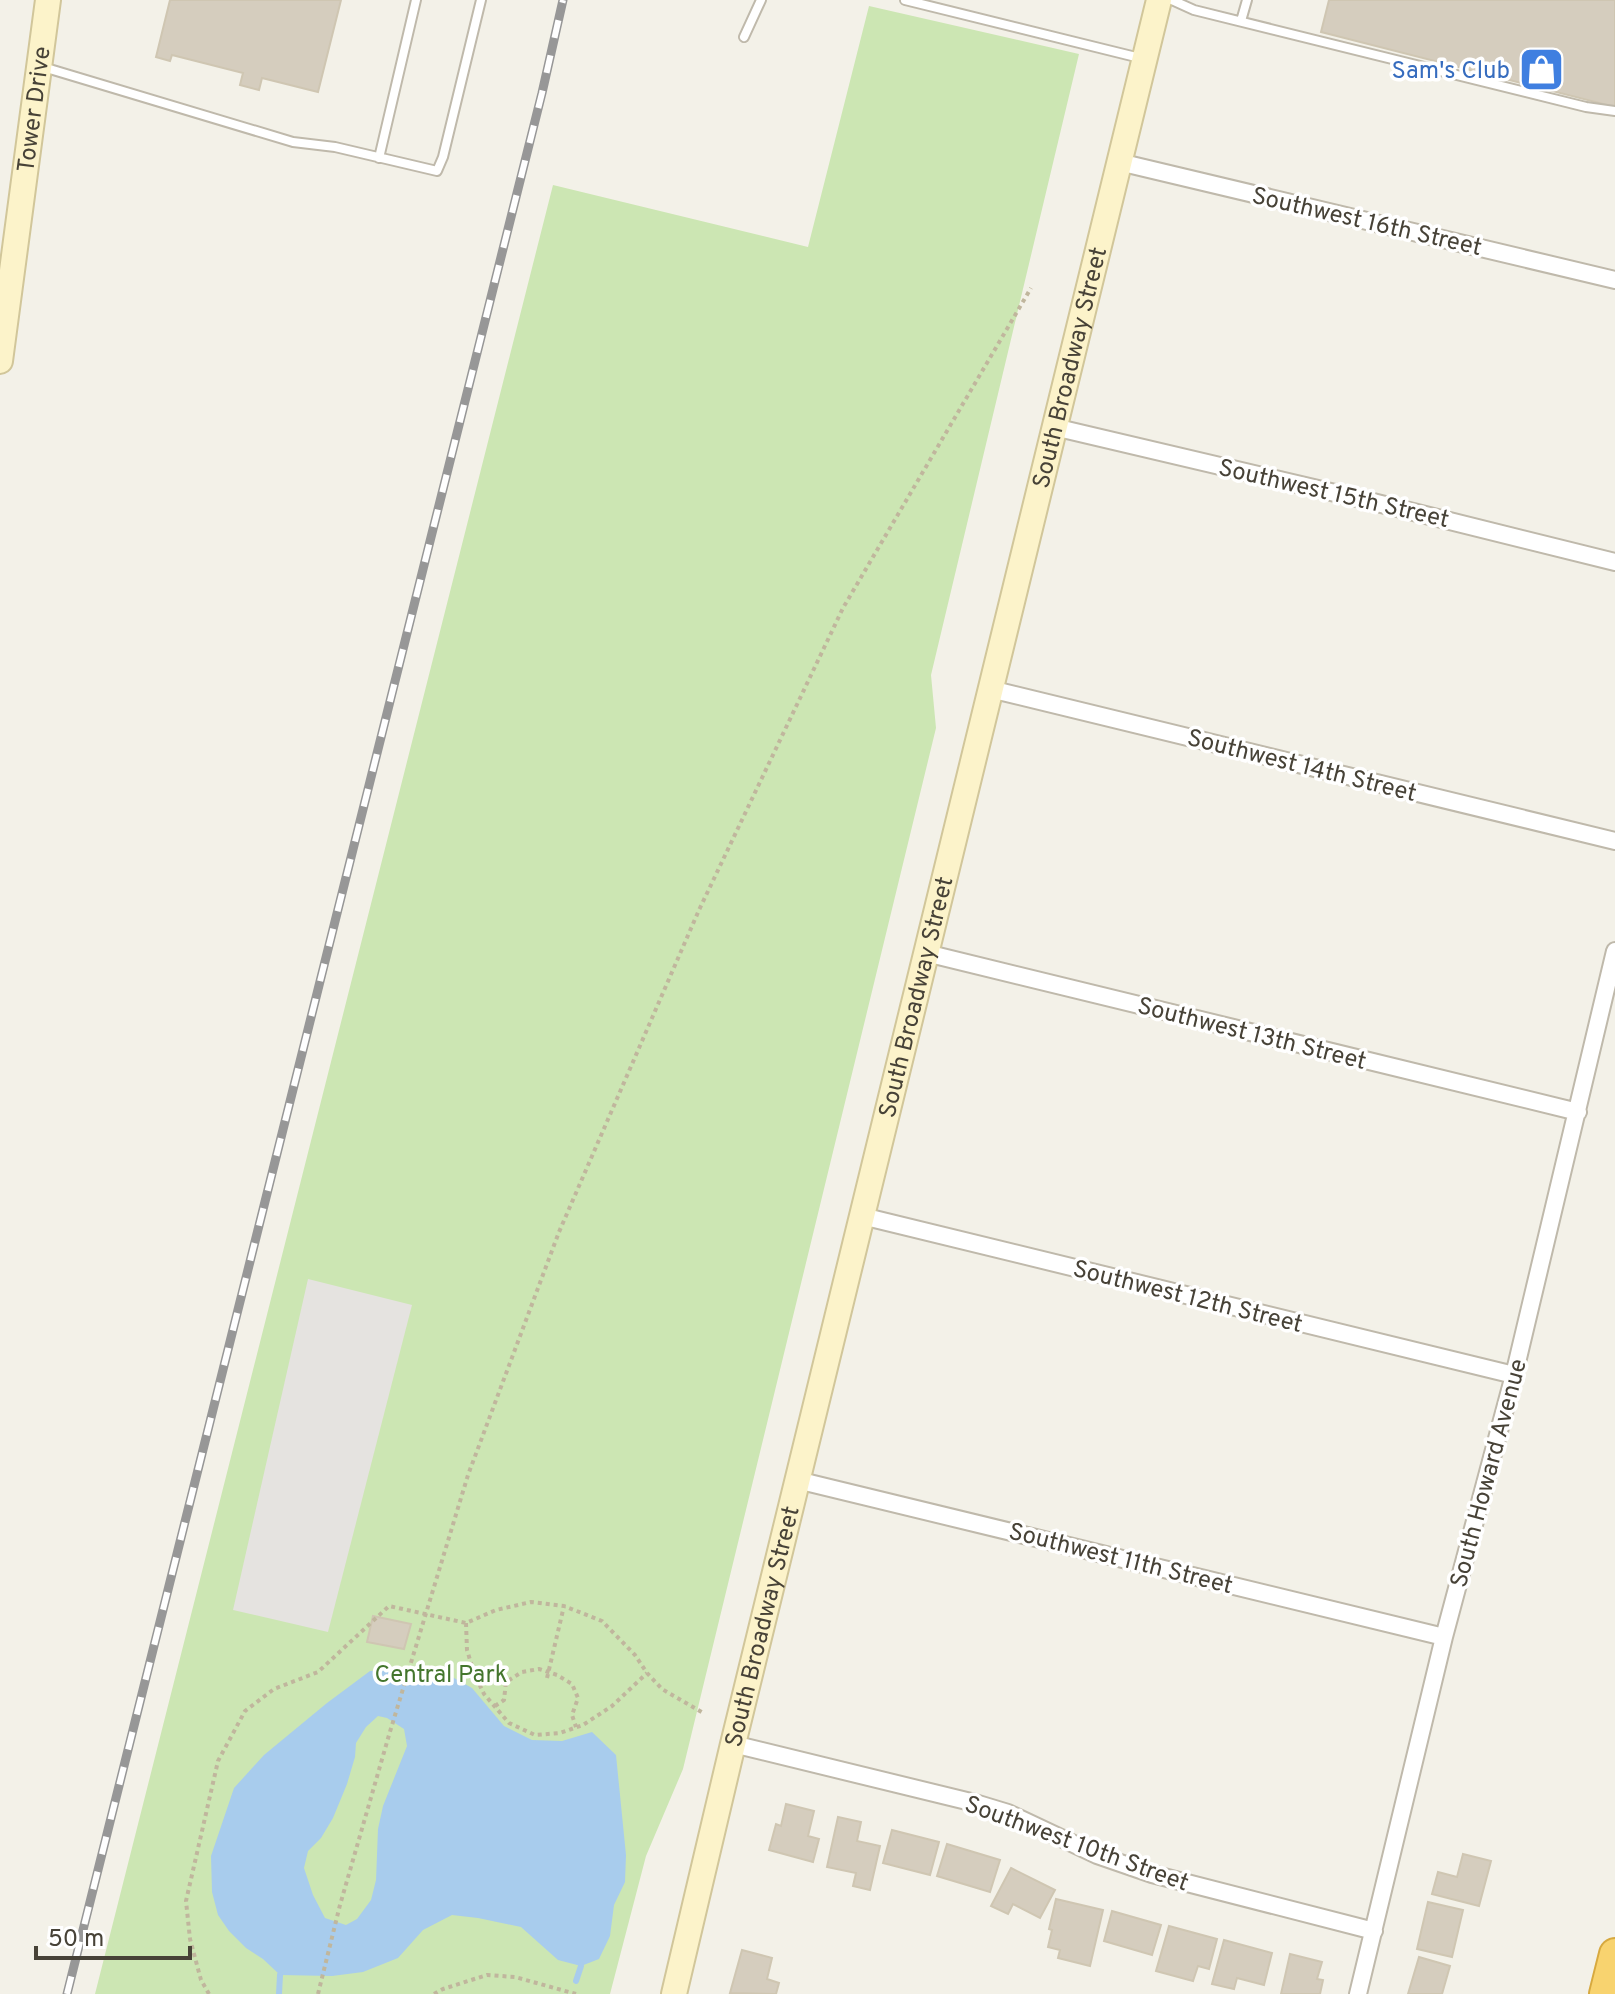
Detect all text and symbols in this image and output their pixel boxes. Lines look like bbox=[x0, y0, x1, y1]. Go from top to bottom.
street label: Tower Drive bbox=[12, 45, 59, 174]
shop icon: Sam's Club bbox=[1517, 46, 1565, 94]
place label: Sam's Club bbox=[1392, 57, 1510, 87]
street label: Southwest 16th Street bbox=[1249, 182, 1484, 264]
street label: South Broadway Street bbox=[1027, 244, 1115, 492]
street label: Southwest 15th Street bbox=[1215, 454, 1452, 536]
street label: Southwest 14th Street bbox=[1184, 724, 1419, 810]
street label: South Broadway Street bbox=[874, 874, 961, 1121]
street label: Southwest 13th Street bbox=[1134, 992, 1369, 1078]
street label: Southwest 12th Street bbox=[1070, 1255, 1305, 1341]
street label: South Howard Avenue bbox=[1445, 1356, 1535, 1591]
street label: South Broadway Street bbox=[720, 1503, 808, 1751]
street label: Southwest 11th Street bbox=[1005, 1518, 1236, 1602]
park label: Central Park bbox=[374, 1661, 508, 1691]
street label: Southwest 10th Street bbox=[960, 1790, 1192, 1899]
scale bar bbox=[36, 1910, 190, 1960]
text: 50 m bbox=[48, 1925, 104, 1955]

